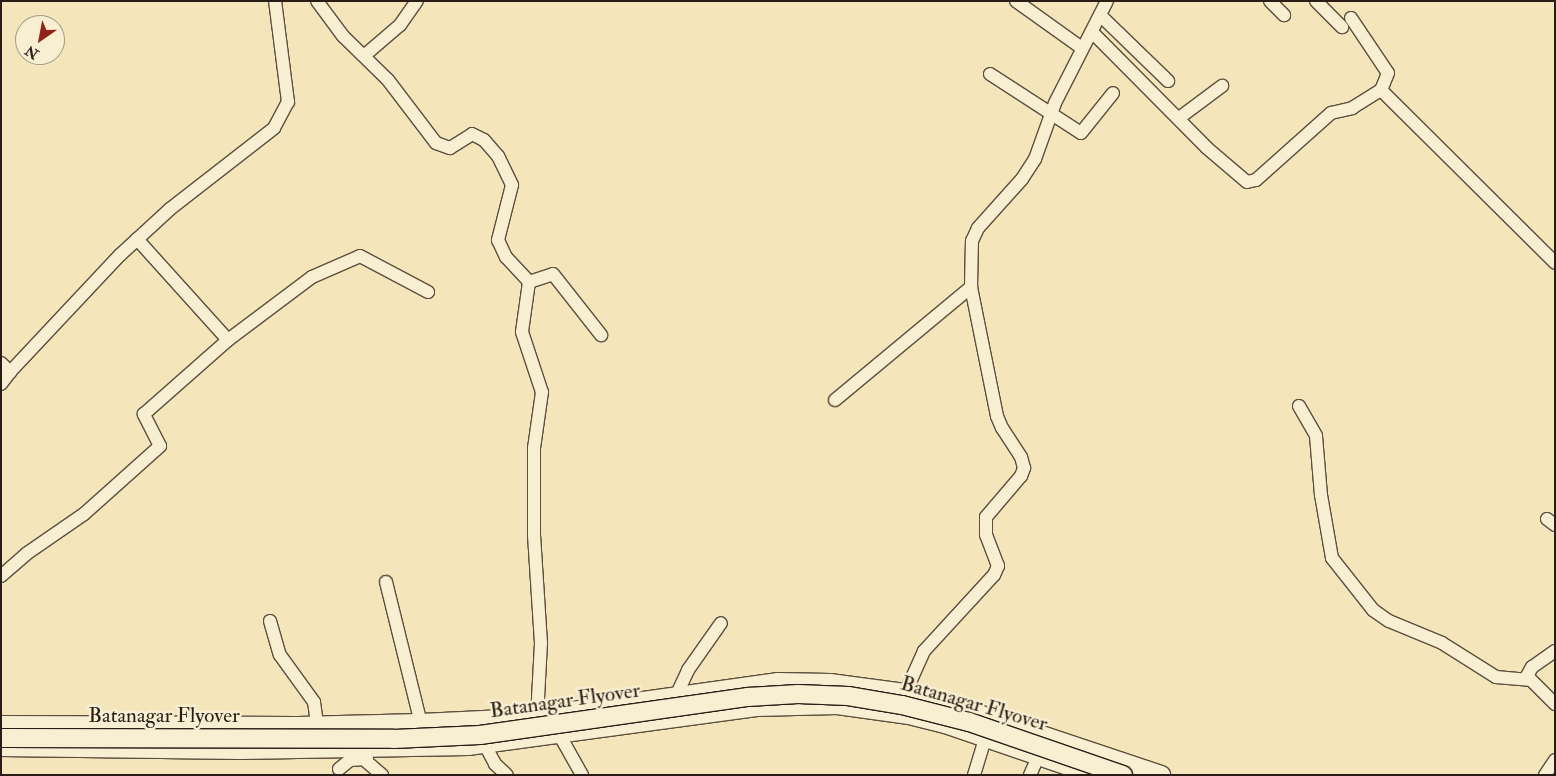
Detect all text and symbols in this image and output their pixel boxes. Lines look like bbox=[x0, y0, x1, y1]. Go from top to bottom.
north arrow bbox=[15, 15, 65, 65]
text: N bbox=[22, 42, 42, 63]
street label: Batanagar Flyover bbox=[898, 671, 1050, 737]
street label: Batanagar Flyover bbox=[488, 678, 642, 724]
street label: Batanagar Flyover bbox=[88, 703, 240, 729]

